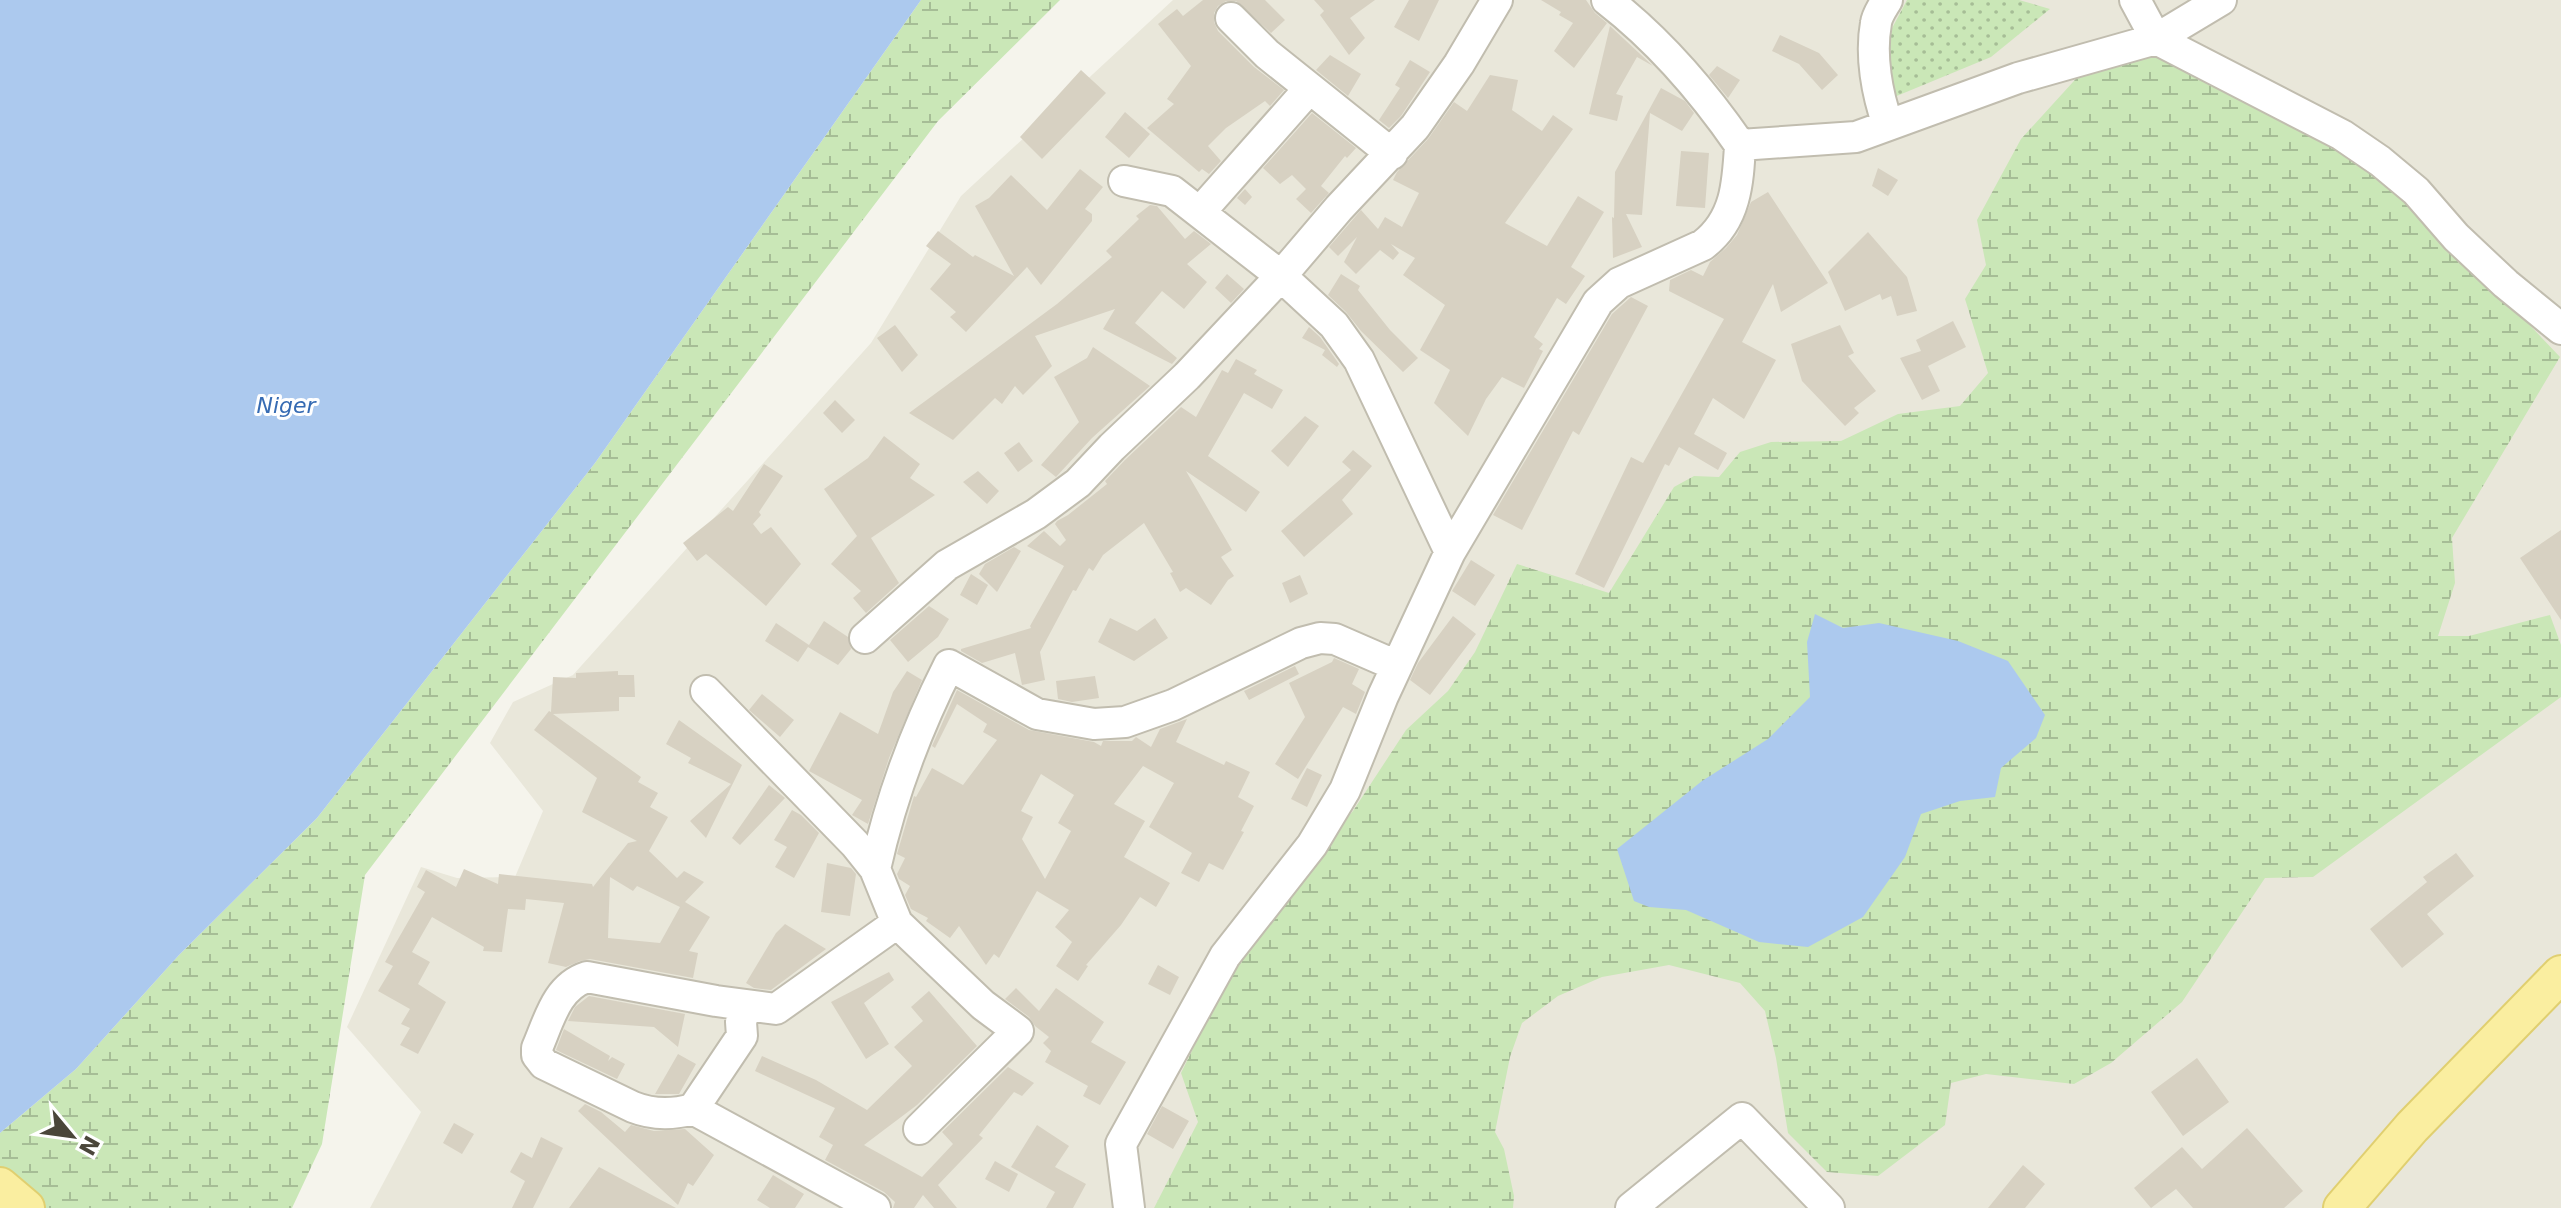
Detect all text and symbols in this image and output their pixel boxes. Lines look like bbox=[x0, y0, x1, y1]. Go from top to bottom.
water label: Niger bbox=[256, 393, 318, 418]
north arrow bbox=[32, 1096, 112, 1176]
text: N bbox=[74, 1131, 104, 1160]

